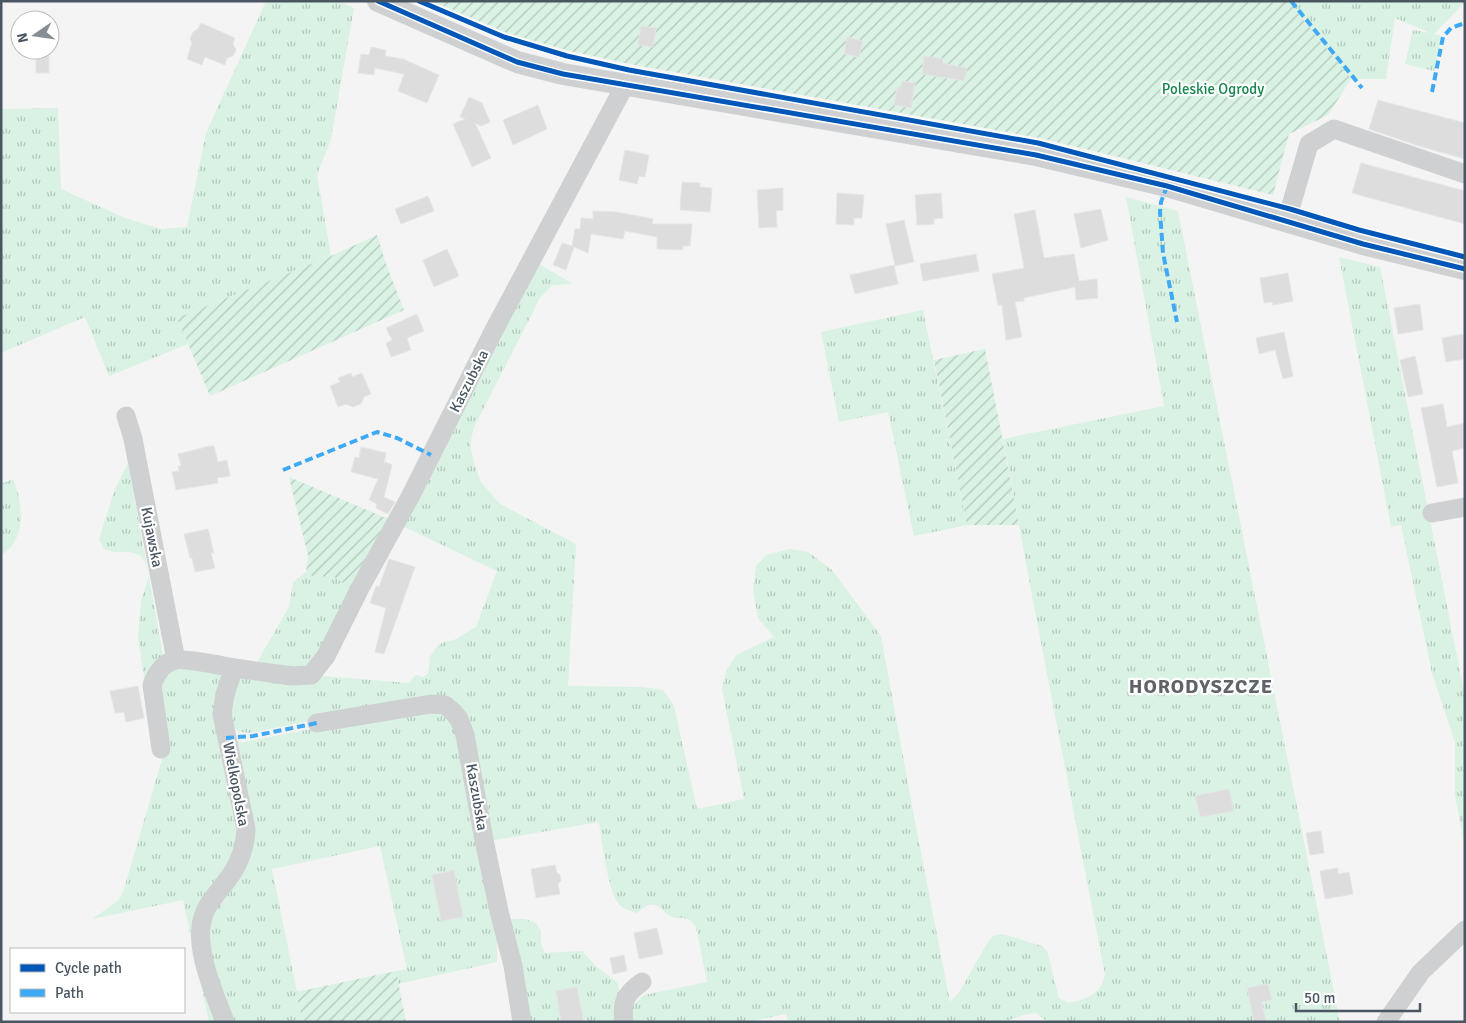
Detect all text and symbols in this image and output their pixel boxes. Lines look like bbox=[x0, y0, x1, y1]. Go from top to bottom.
north arrow bbox=[10, 10, 60, 60]
text: N bbox=[13, 31, 32, 44]
park label: Poleskie Ogrody bbox=[1162, 80, 1264, 98]
street label: Kaszubska bbox=[446, 347, 492, 415]
street label: Kujawska bbox=[137, 505, 167, 569]
district label: HORODYSZCZE bbox=[1129, 674, 1273, 699]
street label: Wielkopolska bbox=[219, 740, 253, 828]
street label: Kaszubska bbox=[462, 762, 492, 832]
legend bbox=[10, 948, 185, 1013]
text: Cycle path bbox=[55, 959, 122, 977]
scale bar bbox=[1296, 980, 1420, 1012]
text: Path bbox=[55, 984, 84, 1002]
text: 50 m bbox=[1304, 989, 1335, 1007]

